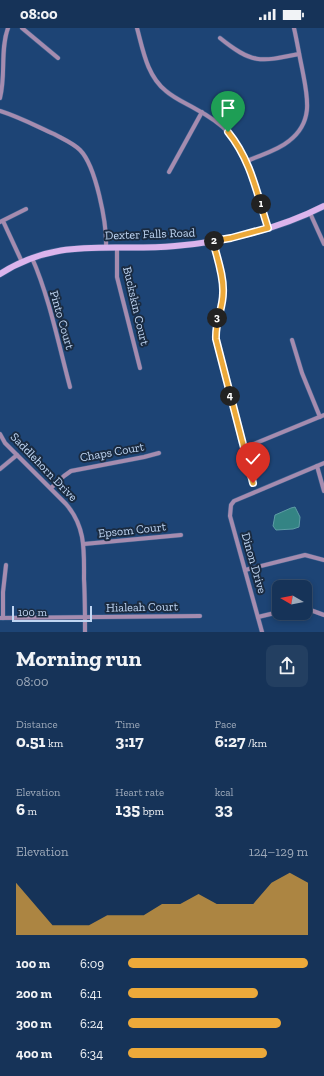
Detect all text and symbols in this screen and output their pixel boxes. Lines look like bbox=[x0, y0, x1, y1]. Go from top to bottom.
text: 08:00 bbox=[20, 5, 58, 23]
pin bbox=[211, 91, 245, 132]
icon: arrive bbox=[217, 97, 239, 119]
pin: 1 bbox=[251, 194, 271, 214]
text: 1 bbox=[259, 197, 263, 210]
street label: Dexter Falls Road bbox=[105, 225, 196, 243]
pin: 2 bbox=[204, 231, 224, 251]
text: 2 bbox=[211, 234, 217, 247]
street label: Buckskin Court bbox=[120, 265, 152, 347]
street label: Pinto Court bbox=[47, 289, 77, 352]
pin: 3 bbox=[207, 308, 227, 328]
text: 3 bbox=[214, 311, 220, 324]
pin: 4 bbox=[220, 386, 240, 406]
text: 4 bbox=[227, 389, 233, 402]
street label: Saddlehorn Drive bbox=[8, 430, 81, 504]
street label: Chaps Court bbox=[79, 439, 146, 465]
pin bbox=[236, 442, 270, 483]
icon: check bbox=[242, 448, 264, 470]
street label: Epsom Court bbox=[97, 519, 167, 541]
street label: Dinon Drive bbox=[239, 531, 269, 595]
north arrow bbox=[272, 580, 312, 620]
map controls bbox=[272, 580, 312, 620]
street label: Hialeah Court bbox=[106, 599, 179, 615]
scale bar bbox=[12, 604, 92, 623]
text: 100 m bbox=[18, 606, 47, 619]
text: Morning run bbox=[16, 645, 142, 672]
button: share bbox=[266, 645, 308, 687]
text: 08:00 bbox=[16, 674, 48, 689]
text: Distance bbox=[16, 718, 58, 731]
text: Time bbox=[115, 718, 140, 731]
text: Pace bbox=[215, 718, 236, 731]
text: 0.51 bbox=[16, 731, 45, 751]
text: 3:17 bbox=[115, 731, 144, 751]
text: 6:27 bbox=[215, 731, 246, 751]
text: km bbox=[45, 737, 63, 750]
text: /km bbox=[246, 737, 267, 750]
text: Elevation bbox=[16, 786, 60, 799]
text: Heart rate bbox=[115, 786, 164, 799]
text: kcal bbox=[215, 786, 234, 799]
text: 6 bbox=[16, 799, 25, 819]
text: 135 bbox=[115, 799, 140, 819]
text: 33 bbox=[215, 799, 233, 819]
text: m bbox=[25, 805, 37, 818]
text: bpm bbox=[140, 805, 164, 818]
text: Elevation bbox=[16, 844, 68, 859]
text: 124–129 m bbox=[249, 844, 308, 859]
text: 100 m bbox=[16, 956, 50, 971]
text: 6:09 bbox=[80, 956, 104, 971]
text: 200 m bbox=[16, 986, 52, 1001]
text: 6:41 bbox=[80, 986, 102, 1001]
text: 300 m bbox=[16, 1016, 52, 1031]
text: 6:24 bbox=[80, 1016, 104, 1031]
text: 400 m bbox=[16, 1046, 52, 1061]
text: 6:34 bbox=[80, 1046, 103, 1061]

